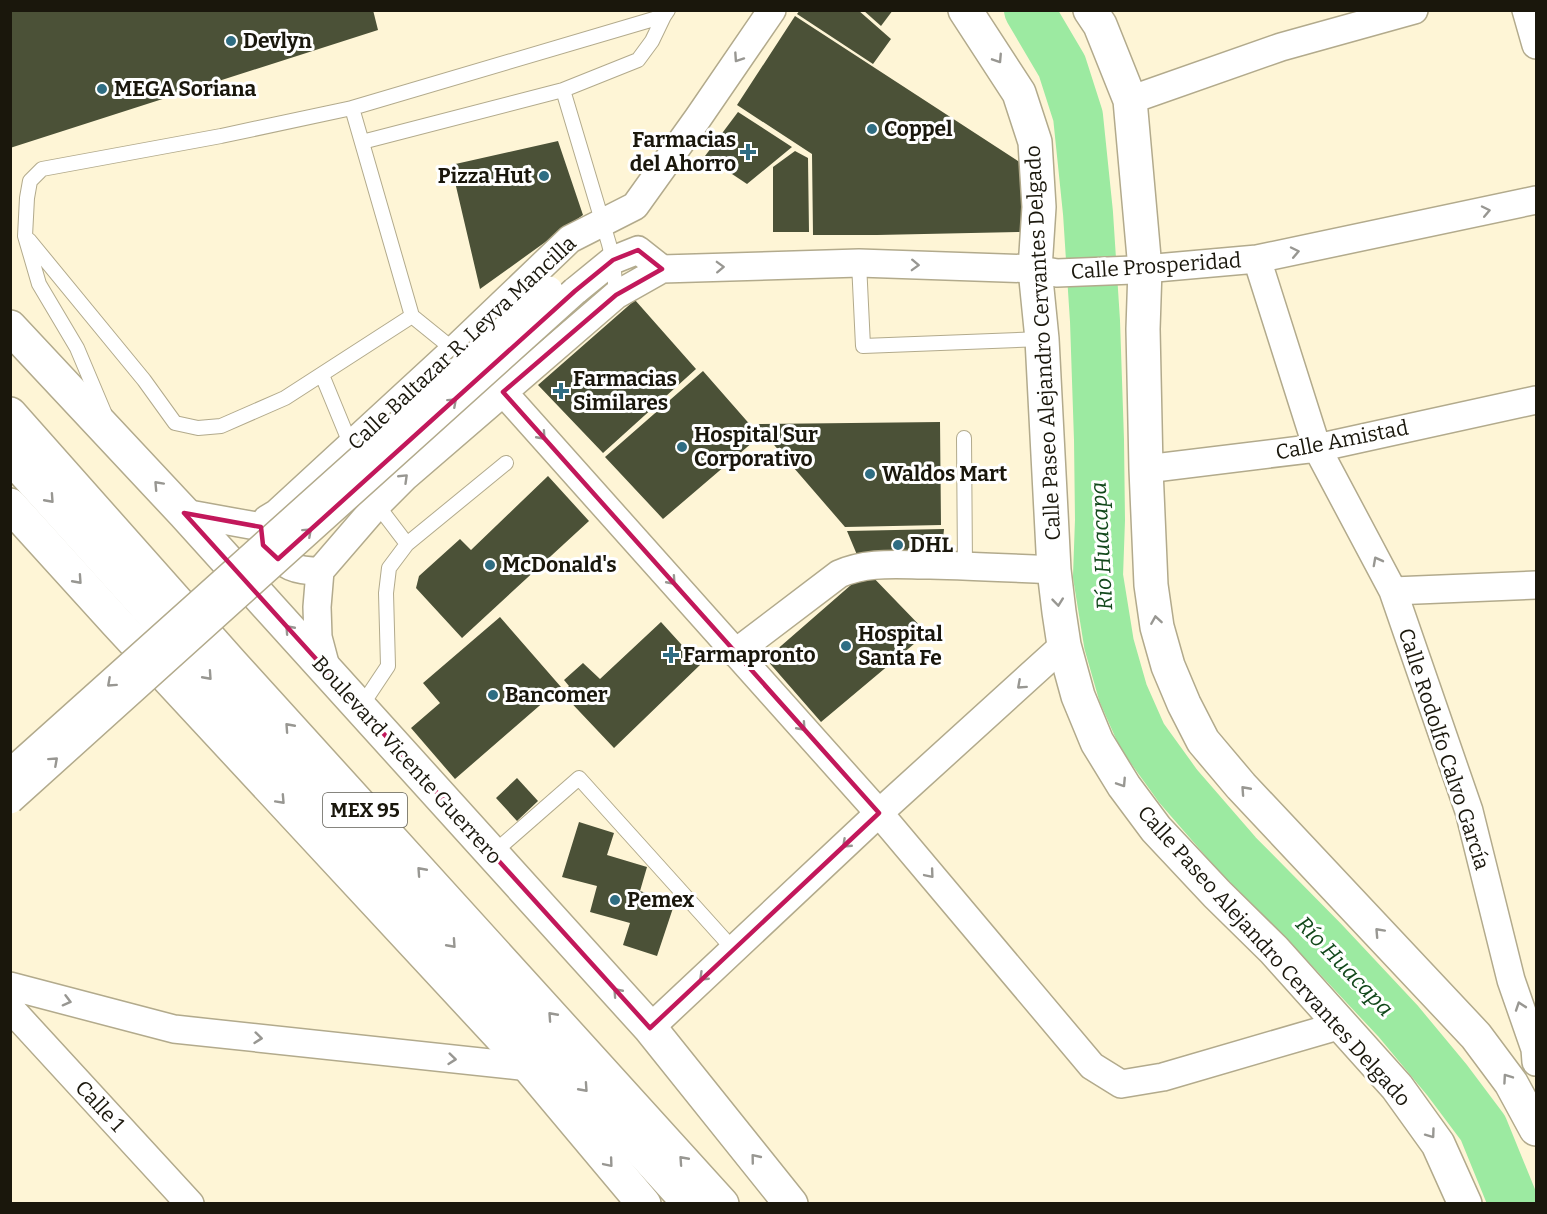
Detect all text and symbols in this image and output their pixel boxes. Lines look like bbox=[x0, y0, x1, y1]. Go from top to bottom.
place label: Devlyn bbox=[243, 28, 312, 54]
marker: Devlyn bbox=[224, 34, 238, 48]
one-way arrow bbox=[735, 52, 746, 63]
one-way arrow bbox=[990, 53, 1001, 64]
place label: MEGA Soriana bbox=[114, 76, 257, 102]
marker: MEGA Soriana bbox=[95, 82, 109, 96]
place label: Coppel bbox=[884, 116, 953, 142]
marker: Coppel bbox=[865, 122, 879, 136]
place label: Farmacias del Ahorro bbox=[630, 127, 736, 177]
marker: Farmacias del Ahorro bbox=[741, 145, 755, 159]
street label: Calle Paseo Alejandro Cervantes Delgado bbox=[1020, 145, 1066, 541]
place label: Pizza Hut bbox=[438, 163, 533, 189]
marker: Pizza Hut bbox=[537, 169, 551, 183]
one-way arrow bbox=[1480, 205, 1490, 218]
street label: Calle Baltazar R. Leyva Mancilla bbox=[342, 230, 582, 456]
one-way arrow bbox=[1290, 246, 1300, 259]
street label: Calle Prosperidad bbox=[1070, 247, 1242, 285]
one-way arrow bbox=[910, 259, 919, 271]
one-way arrow bbox=[716, 261, 725, 273]
place label: Farmacias Similares bbox=[573, 366, 677, 416]
marker: Farmacias Similares bbox=[554, 384, 568, 398]
one-way arrow bbox=[446, 398, 457, 409]
street label: Calle Amistad bbox=[1273, 414, 1411, 466]
place label: Hospital Sur Corporativo bbox=[694, 422, 818, 472]
one-way arrow bbox=[535, 429, 546, 440]
marker: Hospital Sur Corporativo bbox=[675, 440, 689, 454]
place label: Waldos Mart bbox=[882, 461, 1008, 487]
marker: Waldos Mart bbox=[863, 467, 877, 481]
one-way arrow bbox=[397, 475, 408, 486]
one-way arrow bbox=[154, 481, 165, 491]
water label: Río Huacapa bbox=[1085, 481, 1118, 611]
one-way arrow bbox=[43, 493, 54, 503]
one-way arrow bbox=[301, 528, 312, 539]
place label: DHL bbox=[910, 532, 953, 558]
marker: DHL bbox=[891, 538, 905, 552]
place label: McDonald's bbox=[502, 552, 617, 578]
one-way arrow bbox=[1372, 557, 1384, 568]
marker: McDonald's bbox=[483, 558, 497, 572]
one-way arrow bbox=[71, 573, 82, 584]
one-way arrow bbox=[665, 574, 676, 585]
one-way arrow bbox=[1051, 597, 1064, 606]
one-way arrow bbox=[1150, 616, 1163, 626]
place label: Hospital Santa Fe bbox=[858, 621, 943, 671]
one-way arrow bbox=[285, 625, 296, 636]
street label: Calle Rodolfo Calvo García bbox=[1393, 625, 1496, 874]
marker: Hospital Santa Fe bbox=[839, 639, 853, 653]
place label: Farmapronto bbox=[683, 642, 816, 668]
marker: Farmapronto bbox=[664, 648, 678, 662]
street label: Boulevard Vicente Guerrero bbox=[307, 651, 507, 869]
one-way arrow bbox=[201, 669, 212, 679]
one-way arrow bbox=[107, 676, 118, 687]
one-way arrow bbox=[1017, 677, 1028, 688]
place label: Bancomer bbox=[505, 682, 608, 708]
marker: Bancomer bbox=[486, 688, 500, 702]
one-way arrow bbox=[795, 720, 806, 730]
one-way arrow bbox=[285, 723, 296, 734]
one-way arrow bbox=[47, 757, 58, 768]
one-way arrow bbox=[1115, 777, 1127, 787]
one-way arrow bbox=[1241, 787, 1252, 797]
road number: MEX 95 bbox=[323, 793, 407, 827]
one-way arrow bbox=[274, 794, 285, 804]
street label: Calle Paseo Alejandro Cervantes Delgado bbox=[1132, 800, 1416, 1112]
one-way arrow bbox=[842, 837, 853, 848]
one-way arrow bbox=[923, 867, 934, 878]
one-way arrow bbox=[417, 868, 428, 879]
place label: Pemex bbox=[627, 887, 694, 913]
marker: Pemex bbox=[608, 893, 622, 907]
water label: Río Huacapa bbox=[1290, 911, 1399, 1022]
one-way arrow bbox=[1375, 928, 1386, 939]
one-way arrow bbox=[445, 937, 456, 948]
one-way arrow bbox=[700, 970, 710, 981]
one-way arrow bbox=[613, 988, 624, 998]
one-way arrow bbox=[61, 994, 72, 1006]
one-way arrow bbox=[1514, 1001, 1527, 1012]
one-way arrow bbox=[548, 1012, 559, 1022]
one-way arrow bbox=[253, 1031, 263, 1044]
one-way arrow bbox=[447, 1052, 456, 1065]
one-way arrow bbox=[1503, 1074, 1514, 1085]
street label: Calle 1 bbox=[70, 1075, 131, 1137]
one-way arrow bbox=[577, 1082, 588, 1092]
one-way arrow bbox=[1424, 1128, 1435, 1139]
one-way arrow bbox=[751, 1154, 762, 1165]
one-way arrow bbox=[602, 1156, 613, 1167]
one-way arrow bbox=[679, 1156, 690, 1167]

